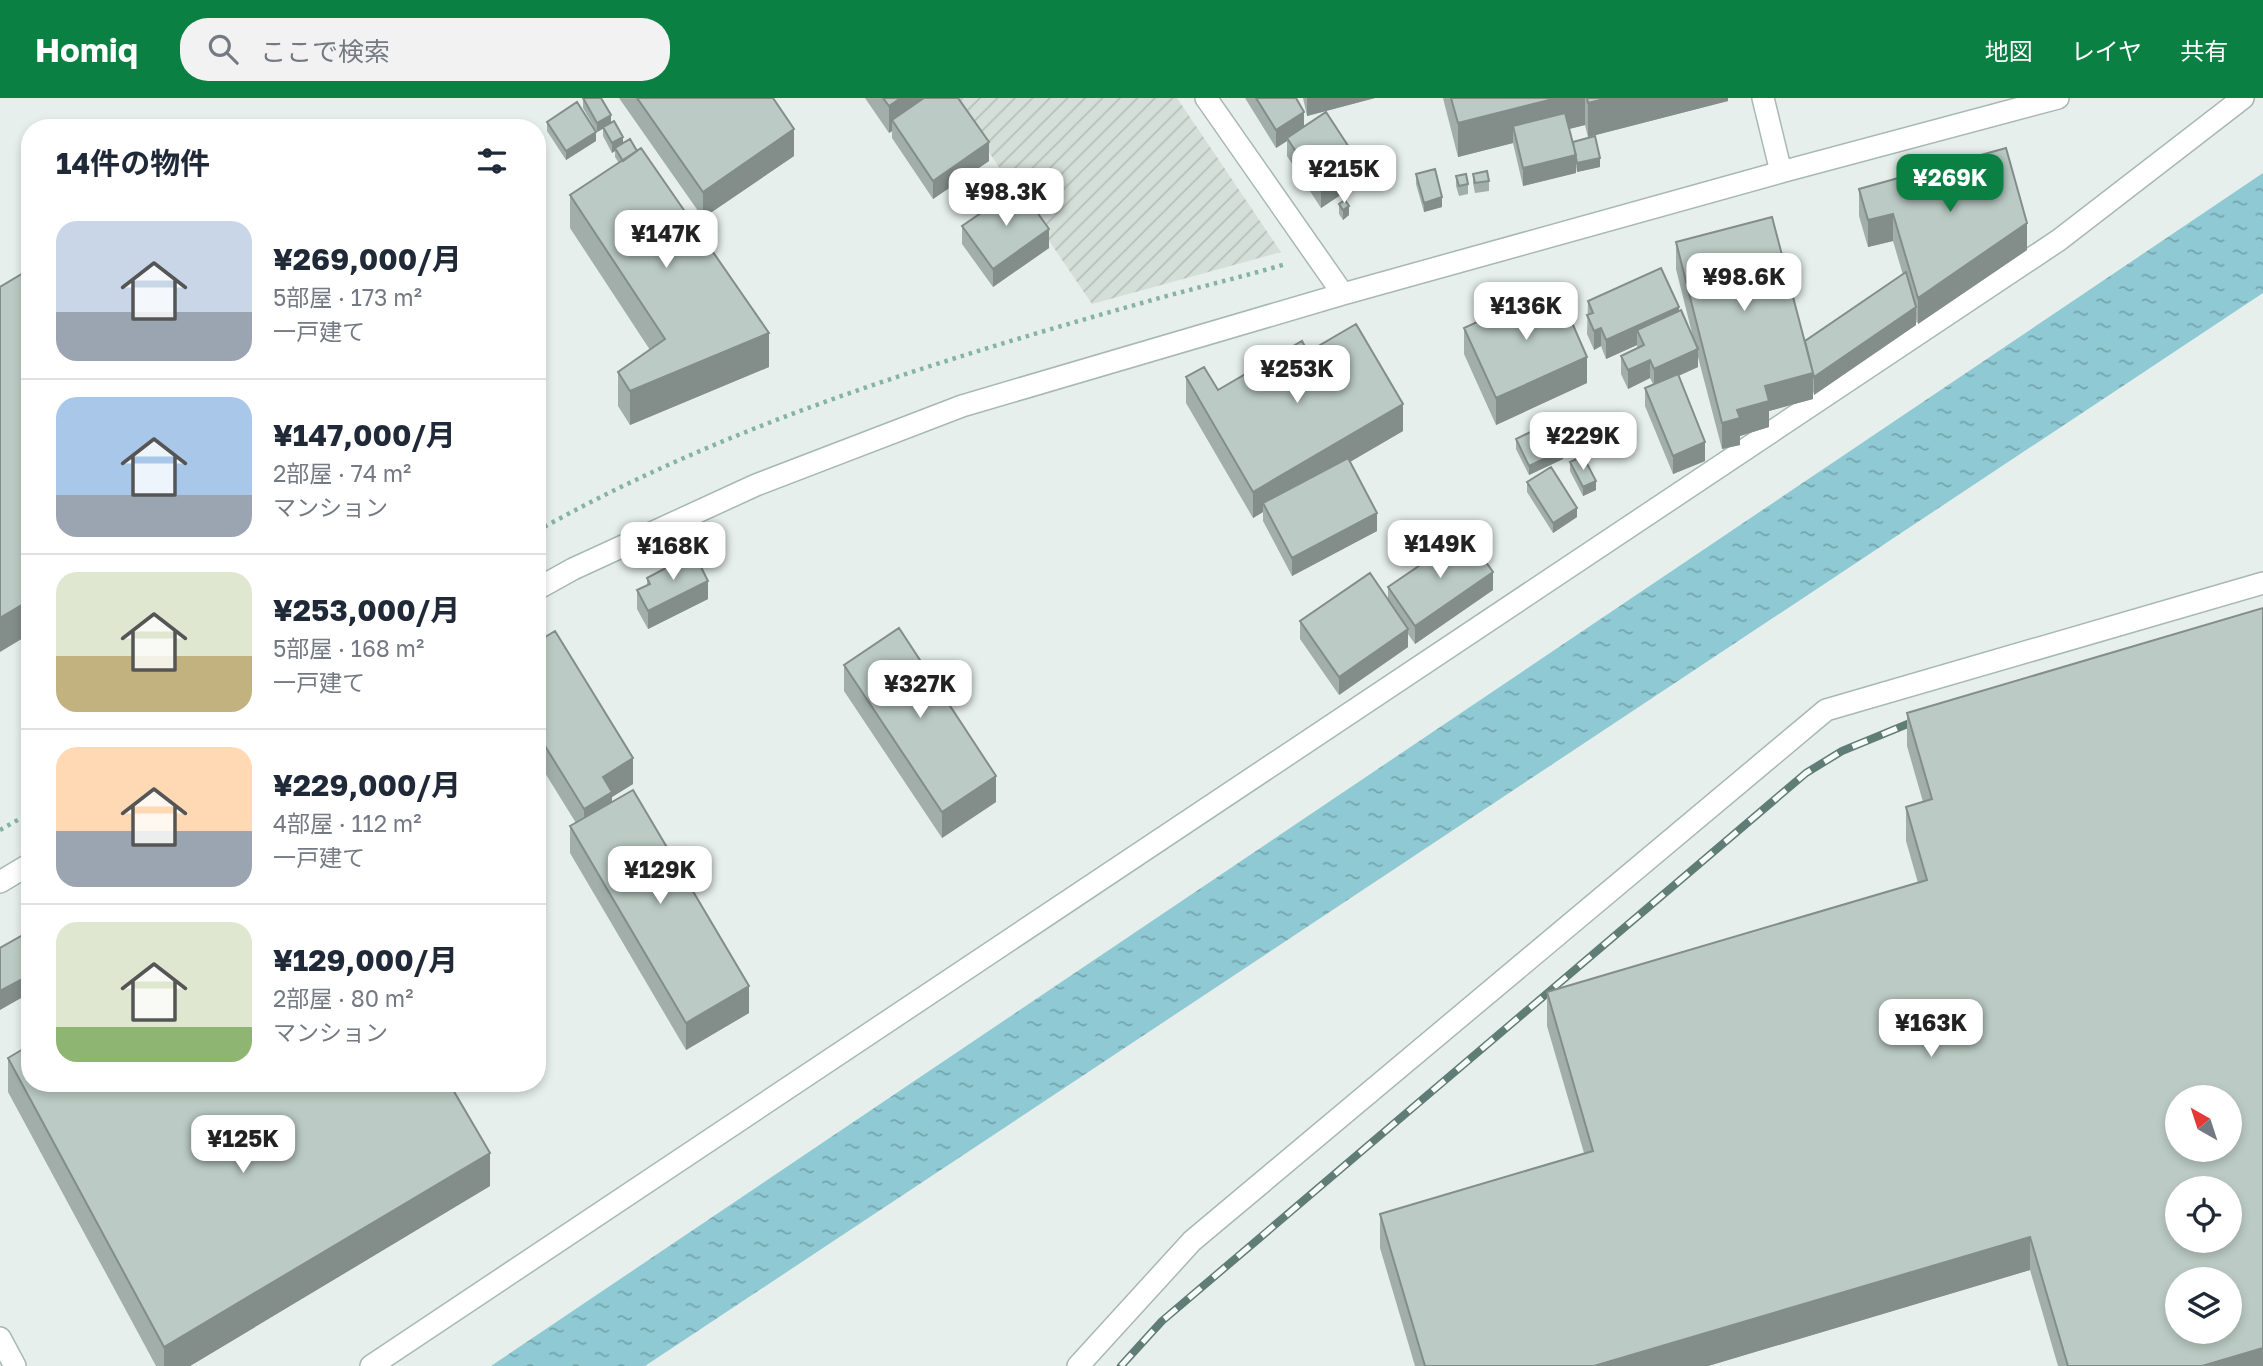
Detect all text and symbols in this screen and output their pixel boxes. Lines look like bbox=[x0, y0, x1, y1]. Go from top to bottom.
search box bbox=[180, 18, 670, 81]
text: Homiq bbox=[35, 30, 138, 69]
icon: search bbox=[204, 30, 242, 68]
text: ここで検索 bbox=[260, 36, 390, 67]
text: 地図 bbox=[1985, 36, 2033, 65]
text: レイヤ bbox=[2071, 36, 2142, 65]
text: 共有 bbox=[2180, 36, 2228, 65]
icon: filters bbox=[473, 142, 511, 180]
text: 14件の物件 bbox=[56, 145, 210, 181]
pin: ¥215K bbox=[1295, 146, 1393, 205]
text: ¥215K bbox=[1308, 154, 1380, 182]
pin: ¥269K bbox=[1901, 155, 1999, 214]
text: ¥269K bbox=[1912, 163, 1988, 191]
pin: ¥98.3K bbox=[949, 169, 1063, 228]
text: ¥98.3K bbox=[965, 177, 1047, 205]
pin: ¥147K bbox=[617, 211, 715, 270]
text: ¥147K bbox=[631, 219, 701, 247]
text: ¥269,000/月 bbox=[273, 241, 462, 277]
icon: home bbox=[112, 249, 196, 333]
pin: ¥98.6K bbox=[1687, 254, 1801, 313]
text: ¥98.6K bbox=[1702, 262, 1786, 290]
pin: ¥136K bbox=[1477, 282, 1575, 342]
text: 5部屋 · 173 m² bbox=[273, 283, 422, 311]
text: ¥136K bbox=[1490, 291, 1562, 319]
text: 一戸建て bbox=[273, 317, 365, 345]
pin: ¥253K bbox=[1248, 345, 1346, 405]
text: ¥253K bbox=[1260, 354, 1334, 382]
pin: ¥229K bbox=[1534, 412, 1632, 472]
text: ¥147,000/月 bbox=[273, 417, 456, 453]
text: ¥229K bbox=[1546, 421, 1620, 449]
icon: home bbox=[112, 425, 196, 509]
text: 2部屋 · 74 m² bbox=[273, 459, 411, 487]
text: マンション bbox=[273, 493, 388, 521]
pin: ¥149K bbox=[1391, 520, 1489, 580]
pin: ¥168K bbox=[624, 522, 722, 582]
text: ¥149K bbox=[1404, 529, 1476, 557]
text: ¥168K bbox=[636, 531, 710, 559]
text: ¥253,000/月 bbox=[273, 592, 460, 628]
icon: home bbox=[112, 600, 196, 684]
text: 5部屋 · 168 m² bbox=[273, 634, 424, 662]
pin: ¥327K bbox=[871, 660, 969, 720]
text: 一戸建て bbox=[273, 668, 365, 696]
text: ¥327K bbox=[884, 669, 956, 697]
text: ¥229,000/月 bbox=[273, 767, 461, 803]
icon: home bbox=[112, 775, 196, 859]
text: 4部屋 · 112 m² bbox=[273, 809, 421, 837]
text: 一戸建て bbox=[273, 843, 365, 871]
pin: ¥129K bbox=[611, 846, 709, 906]
text: ¥129K bbox=[624, 855, 696, 883]
text: ¥129,000/月 bbox=[273, 942, 458, 978]
icon: home bbox=[112, 950, 196, 1034]
text: 2部屋 · 80 m² bbox=[273, 984, 413, 1012]
pin: ¥163K bbox=[1882, 1000, 1980, 1059]
text: ¥163K bbox=[1895, 1008, 1967, 1036]
text: マンション bbox=[273, 1018, 388, 1046]
north arrow bbox=[2165, 1085, 2242, 1162]
map controls bbox=[2165, 1085, 2242, 1344]
pin: ¥125K bbox=[194, 1116, 292, 1175]
text: ¥125K bbox=[207, 1124, 279, 1152]
button: locate bbox=[2165, 1176, 2242, 1253]
button: layers bbox=[2165, 1267, 2242, 1344]

